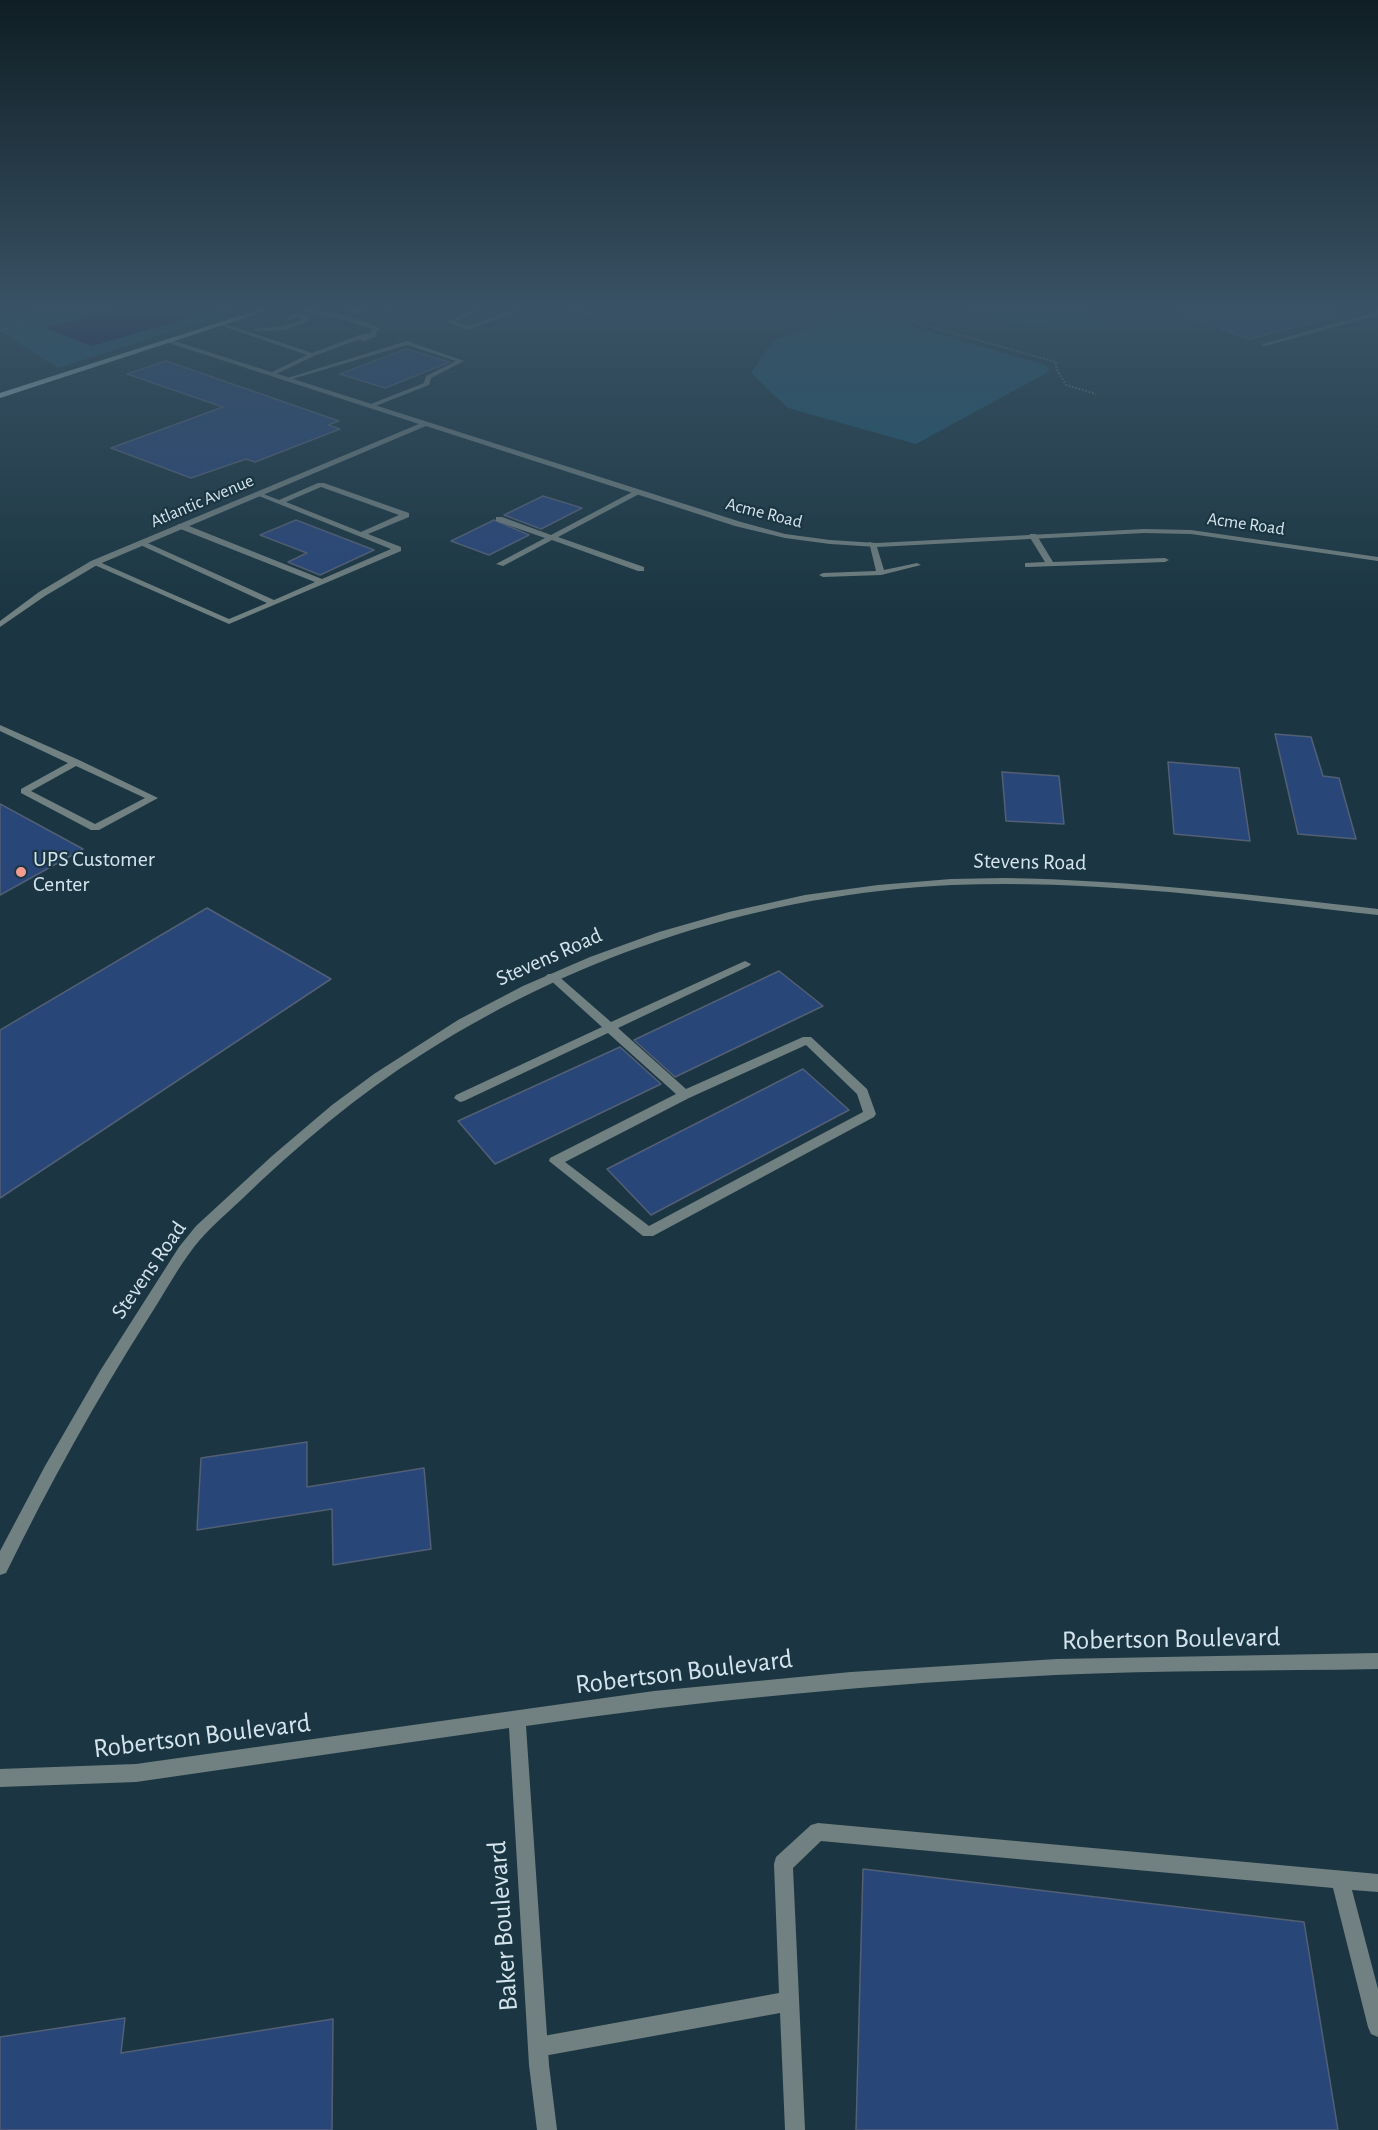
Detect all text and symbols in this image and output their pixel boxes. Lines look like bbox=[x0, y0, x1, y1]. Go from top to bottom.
street label: Atlantic Avenue bbox=[147, 470, 257, 532]
street label: Acme Road bbox=[723, 493, 805, 533]
street label: Acme Road bbox=[1206, 508, 1286, 540]
place label: UPS Customer Center bbox=[33, 846, 155, 897]
street label: Stevens Road bbox=[973, 848, 1087, 876]
marker: UPS Customer Center bbox=[14, 865, 28, 879]
street label: Stevens Road bbox=[492, 922, 606, 992]
street label: Stevens Road bbox=[106, 1216, 192, 1324]
street label: Robertson Boulevard bbox=[1061, 1621, 1281, 1657]
street label: Robertson Boulevard bbox=[574, 1643, 794, 1701]
street label: Robertson Boulevard bbox=[92, 1707, 312, 1765]
street label: Baker Boulevard bbox=[481, 1840, 525, 2012]

